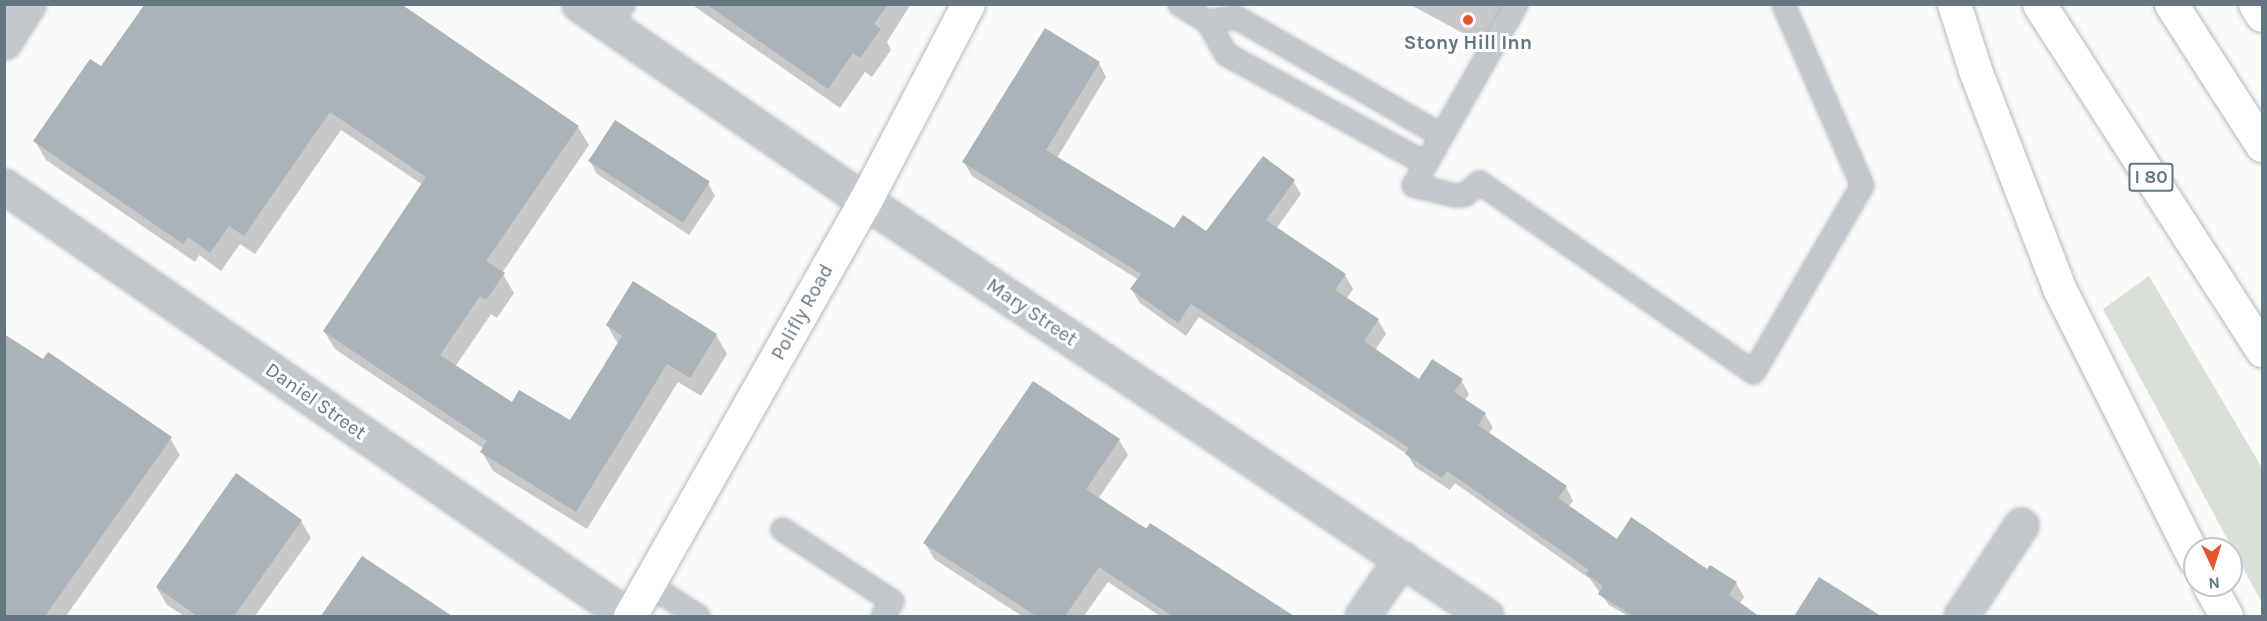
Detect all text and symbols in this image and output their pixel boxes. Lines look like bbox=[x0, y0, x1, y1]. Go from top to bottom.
marker: Stony Hill Inn bbox=[1461, 13, 1475, 27]
place label: Stony Hill Inn bbox=[1404, 30, 1532, 54]
road number: I 80 bbox=[2127, 162, 2175, 192]
street label: Polifly Road bbox=[766, 260, 838, 364]
street label: Mary Street bbox=[982, 273, 1082, 351]
street label: Daniel Street bbox=[261, 357, 371, 445]
north arrow bbox=[2183, 537, 2243, 597]
text: N bbox=[2208, 574, 2221, 593]

